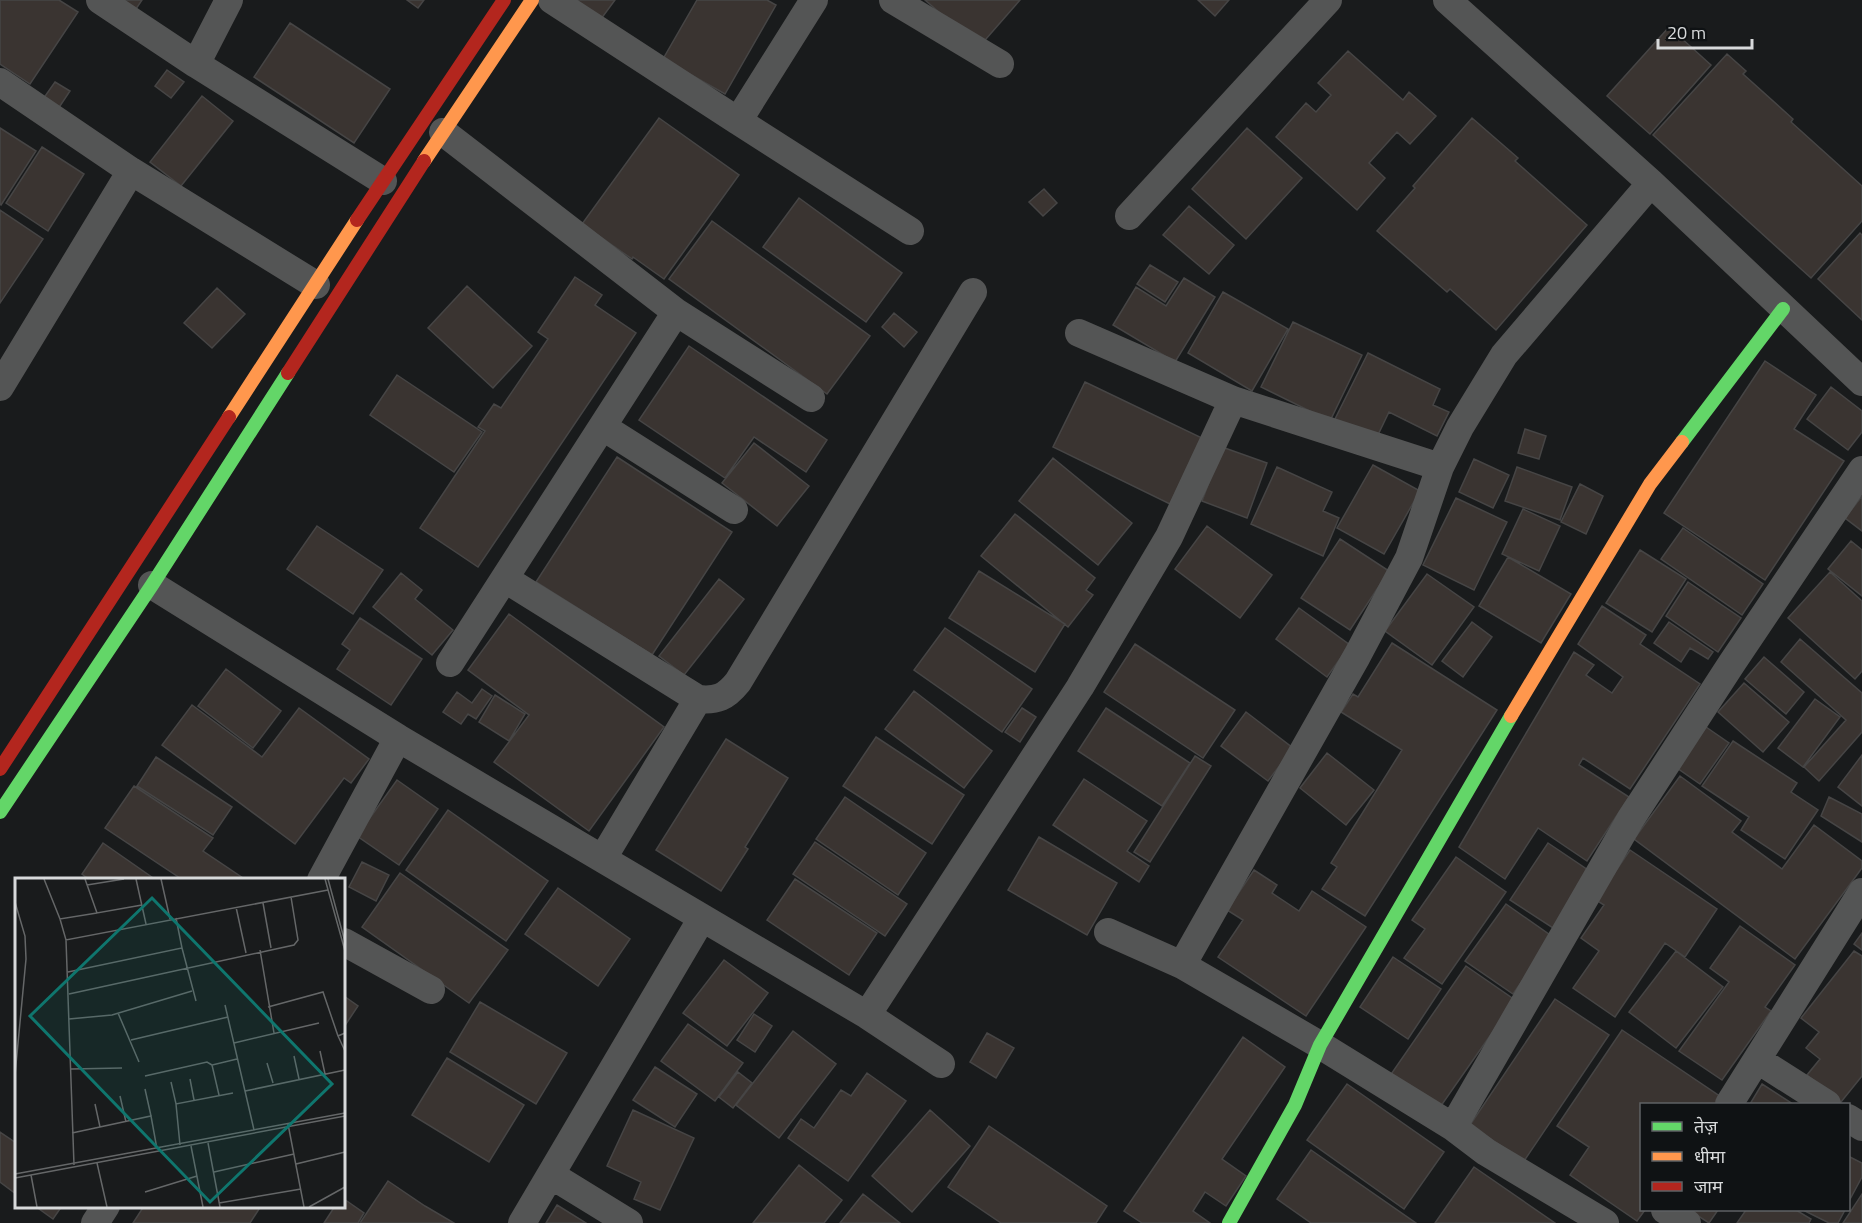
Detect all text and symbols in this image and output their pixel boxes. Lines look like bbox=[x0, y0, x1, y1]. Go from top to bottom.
scale bar bbox=[1658, 12, 1752, 50]
text: 20 m bbox=[1667, 19, 1706, 46]
inset map bbox=[15, 878, 345, 1208]
legend bbox=[1640, 1103, 1850, 1211]
text: तेज़ bbox=[1694, 1113, 1718, 1140]
text: धीमा bbox=[1694, 1143, 1725, 1170]
text: जाम bbox=[1694, 1173, 1724, 1200]

